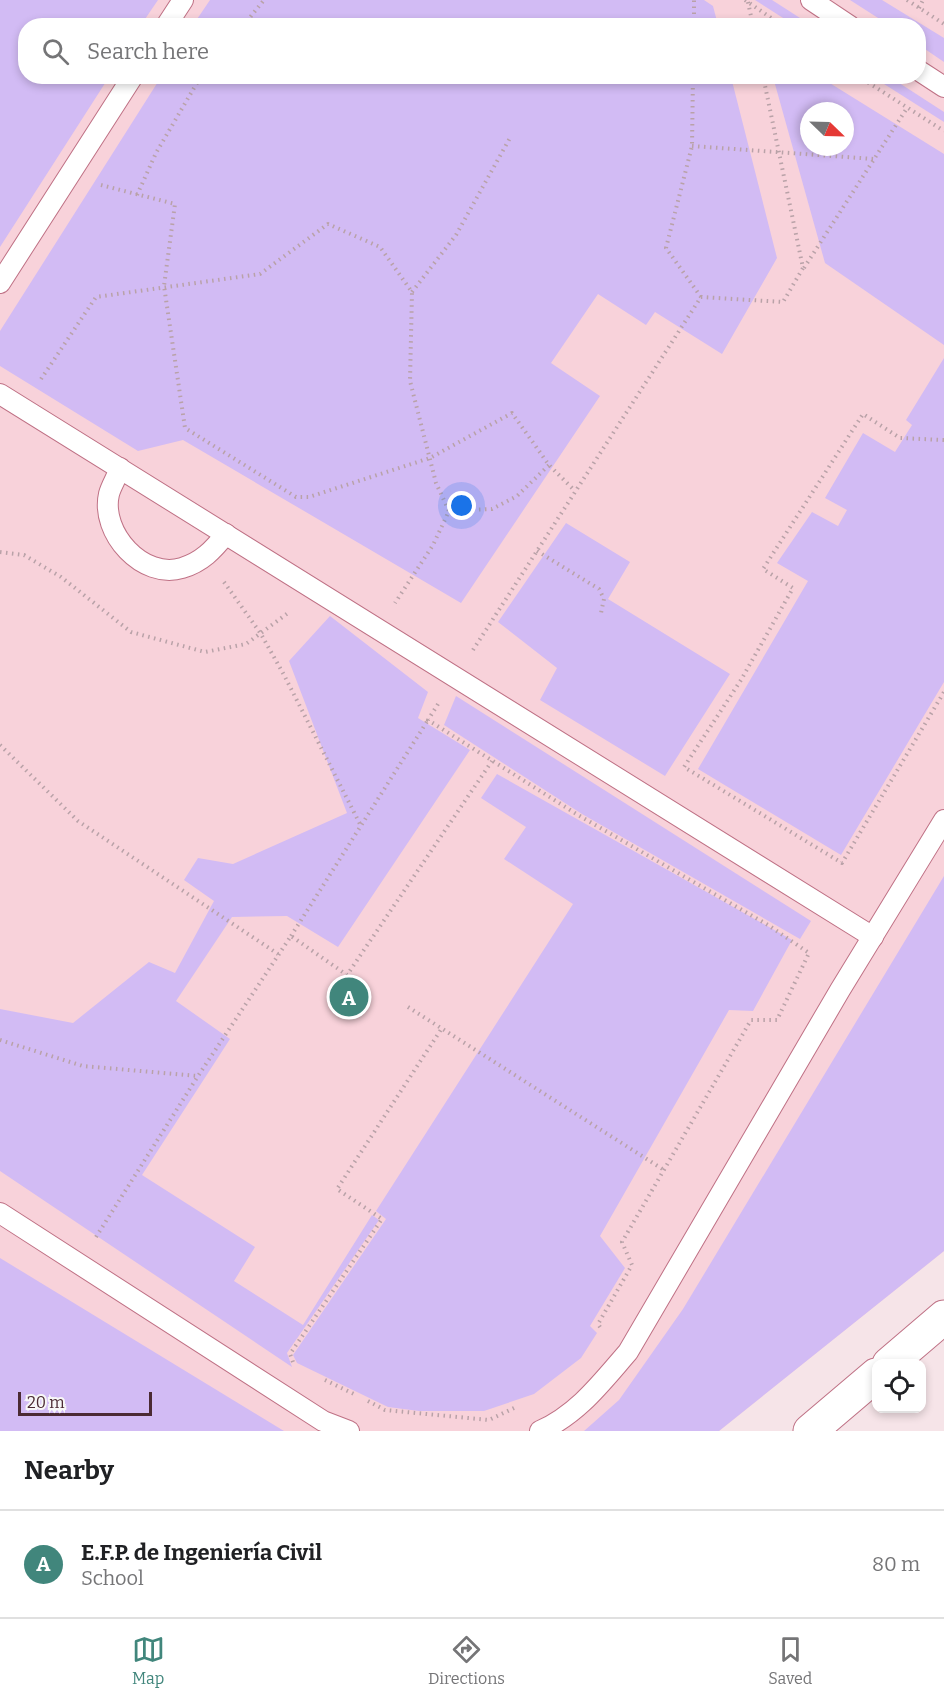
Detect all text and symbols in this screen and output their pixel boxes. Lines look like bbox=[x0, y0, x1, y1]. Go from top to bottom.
search box bbox=[18, 18, 926, 84]
icon: search bbox=[39, 35, 72, 68]
text: Search here bbox=[87, 38, 209, 65]
north arrow bbox=[800, 102, 854, 156]
your location bbox=[447, 491, 476, 520]
pin: A bbox=[330, 974, 368, 1020]
map controls bbox=[872, 1359, 926, 1413]
button: locate bbox=[872, 1359, 926, 1413]
scale bar bbox=[18, 1389, 152, 1416]
text: 20 m bbox=[27, 1393, 64, 1412]
text: Nearby bbox=[24, 1455, 114, 1486]
text: E.F.P. de Ingeniería Civil bbox=[81, 1539, 322, 1566]
text: A bbox=[36, 1552, 51, 1576]
text: 80 m bbox=[872, 1552, 920, 1576]
text: School bbox=[81, 1566, 144, 1590]
tab: Map bbox=[132, 1633, 165, 1688]
tab: Directions bbox=[428, 1633, 505, 1688]
tab: Saved bbox=[768, 1633, 812, 1688]

